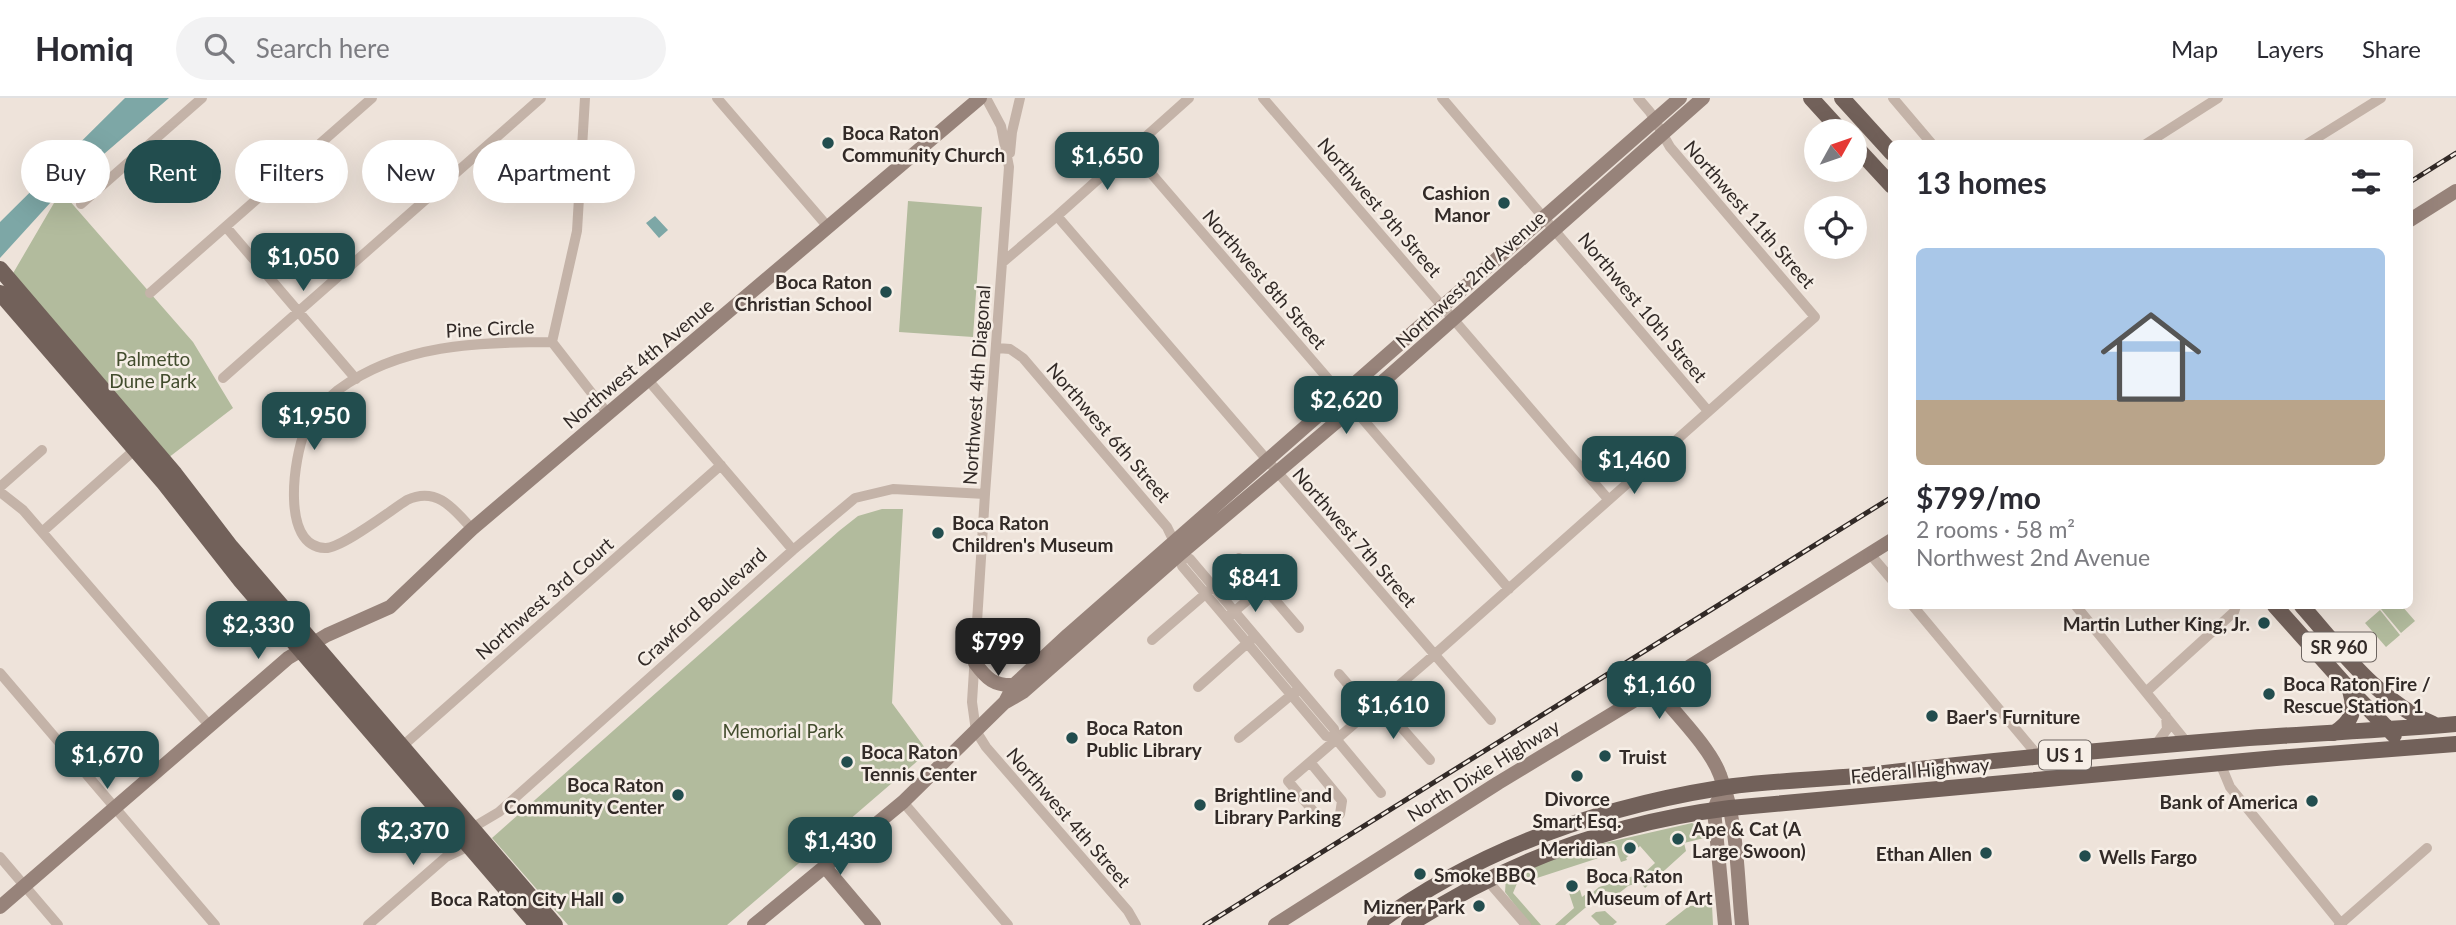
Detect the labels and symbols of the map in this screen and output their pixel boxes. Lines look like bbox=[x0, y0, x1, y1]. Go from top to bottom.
north arrow bbox=[1804, 119, 1867, 182]
place label: Boca Raton Community Church bbox=[842, 121, 1005, 166]
pin: $1,650 bbox=[1050, 132, 1164, 192]
street label: Northwest 9th Street bbox=[1313, 133, 1447, 282]
marker: Boca Raton Community Church bbox=[820, 135, 836, 151]
street label: Northwest 11th Street bbox=[1680, 135, 1821, 293]
place label: Cashion Manor bbox=[1422, 181, 1491, 226]
marker: Cashion Manor bbox=[1496, 195, 1512, 211]
street label: Northwest 8th Street bbox=[1198, 205, 1332, 354]
street label: Northwest 2nd Avenue bbox=[1390, 206, 1550, 352]
street label: Northwest 10th Street bbox=[1574, 227, 1712, 387]
pin: $1,050 bbox=[246, 234, 360, 293]
place label: Boca Raton Christian School bbox=[734, 270, 872, 315]
marker: Boca Raton Christian School bbox=[878, 284, 894, 300]
street label: Northwest 4th Diagonal bbox=[958, 284, 994, 486]
street label: Northwest 4th Avenue bbox=[558, 293, 718, 433]
street label: Pine Circle bbox=[445, 314, 535, 342]
park label: Palmetto Dune Park bbox=[109, 347, 197, 392]
street label: Northwest 6th Street bbox=[1042, 358, 1176, 507]
pin: $2,620 bbox=[1289, 376, 1403, 436]
pin: $1,950 bbox=[257, 392, 371, 452]
pin: $1,460 bbox=[1577, 436, 1691, 496]
street label: Northwest 7th Street bbox=[1288, 463, 1422, 612]
place label: Boca Raton Children's Museum bbox=[952, 511, 1113, 556]
marker: Boca Raton Children's Museum bbox=[930, 525, 946, 541]
street label: Northwest 3rd Court bbox=[471, 532, 618, 664]
street label: Crawford Boulevard bbox=[631, 543, 771, 671]
pin: $841 bbox=[1214, 554, 1296, 614]
pin: $2,330 bbox=[201, 602, 315, 661]
place label: Martin Luther King, Jr. bbox=[2063, 612, 2250, 635]
marker: Martin Luther King, Jr. bbox=[2256, 615, 2272, 631]
pin: $799 bbox=[957, 618, 1039, 678]
road number: SR 960 bbox=[2302, 632, 2376, 662]
pin: $1,160 bbox=[1602, 662, 1716, 721]
place label: Boca Raton Fire / Rescue Station 1 bbox=[2283, 672, 2431, 717]
pin: $1,610 bbox=[1336, 682, 1450, 741]
marker: Boca Raton Fire / Rescue Station 1 bbox=[2261, 686, 2277, 702]
place label: Baer's Furniture bbox=[1946, 705, 2080, 728]
marker: Baer's Furniture bbox=[1924, 708, 1940, 724]
street label: North Dixie Highway bbox=[1403, 714, 1564, 826]
place label: Boca Raton Public Library bbox=[1086, 716, 1203, 761]
park label: Memorial Park bbox=[722, 719, 844, 742]
marker: Boca Raton Public Library bbox=[1064, 730, 1080, 746]
pin: $1,670 bbox=[50, 732, 164, 791]
place label: Boca Raton Tennis Center bbox=[861, 740, 978, 785]
road number: US 1 bbox=[2039, 740, 2091, 770]
street label: Northwest 4th Street bbox=[1002, 743, 1136, 892]
place label: Truist bbox=[1619, 745, 1667, 768]
marker: Truist bbox=[1597, 748, 1613, 764]
street label: Federal Highway bbox=[1850, 752, 1991, 788]
marker: Boca Raton Tennis Center bbox=[839, 754, 855, 770]
marker: Divorce Smart Esq. bbox=[1569, 768, 1585, 784]
place label: Boca Raton Community Center bbox=[504, 773, 665, 818]
place label: Brightline and Library Parking bbox=[1214, 783, 1341, 828]
marker: Boca Raton Community Center bbox=[670, 787, 686, 803]
place label: Divorce Smart Esq. bbox=[1532, 787, 1622, 832]
place label: Bank of America bbox=[2159, 790, 2298, 813]
marker: Bank of America bbox=[2304, 793, 2320, 809]
marker: Brightline and Library Parking bbox=[1192, 797, 1208, 813]
pin: $2,370 bbox=[356, 808, 470, 867]
place label: Ape & Cat (A Large Swoon) bbox=[1691, 817, 1806, 862]
pin: $1,430 bbox=[783, 818, 897, 877]
marker: Ape & Cat (A Large Swoon) bbox=[1670, 831, 1686, 847]
place label: Meridian bbox=[1540, 837, 1616, 860]
marker: Meridian bbox=[1622, 840, 1638, 856]
place label: Ethan Allen bbox=[1876, 842, 1972, 865]
marker: Ethan Allen bbox=[1978, 845, 1994, 861]
place label: Wells Fargo bbox=[2099, 845, 2197, 868]
marker: Wells Fargo bbox=[2077, 848, 2093, 864]
place label: Smoke BBQ bbox=[1434, 863, 1537, 886]
place label: Boca Raton Museum of Art bbox=[1586, 864, 1713, 909]
marker: Smoke BBQ bbox=[1412, 866, 1428, 882]
marker: Boca Raton Museum of Art bbox=[1564, 878, 1580, 894]
place label: Boca Raton City Hall bbox=[430, 887, 604, 910]
marker: Boca Raton City Hall bbox=[610, 890, 626, 906]
place label: Mizner Park bbox=[1363, 895, 1466, 918]
marker: Mizner Park bbox=[1471, 898, 1487, 914]

